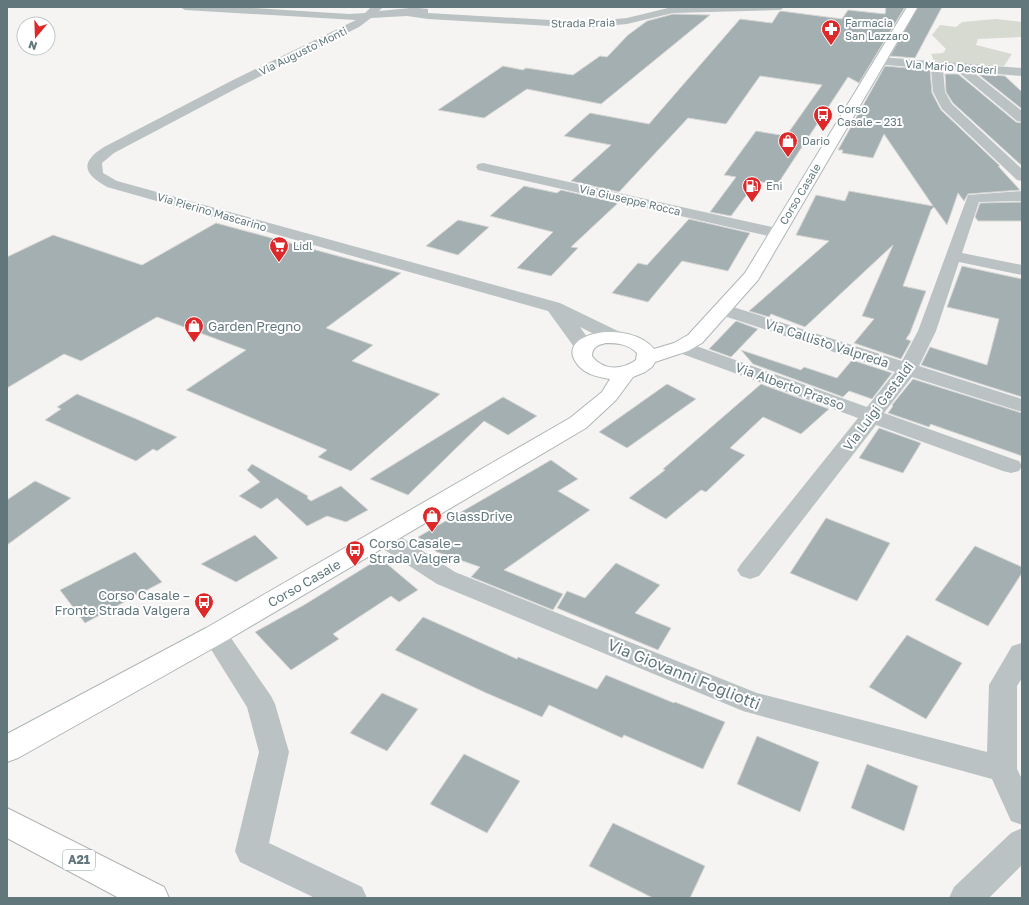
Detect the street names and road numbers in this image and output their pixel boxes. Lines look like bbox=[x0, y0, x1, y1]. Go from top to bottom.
street label: Strada Praia bbox=[551, 15, 615, 30]
street label: Via Augusto Monti bbox=[257, 24, 349, 77]
street label: Via Mario Desderi bbox=[905, 57, 997, 76]
street label: Corso Casale bbox=[776, 161, 823, 227]
street label: Via Giuseppe Rocca bbox=[578, 182, 682, 218]
street label: Via Pierino Mascarino bbox=[156, 190, 269, 234]
street label: Via Callisto Valpreda bbox=[763, 315, 891, 371]
street label: Via Luigi Gastaldi bbox=[839, 358, 917, 454]
street label: Via Alberto Prasso bbox=[733, 359, 847, 413]
street label: Corso Casale bbox=[265, 556, 343, 610]
street label: Via Giovanni Fogliotti bbox=[605, 634, 763, 714]
road number: A21 bbox=[63, 850, 95, 870]

